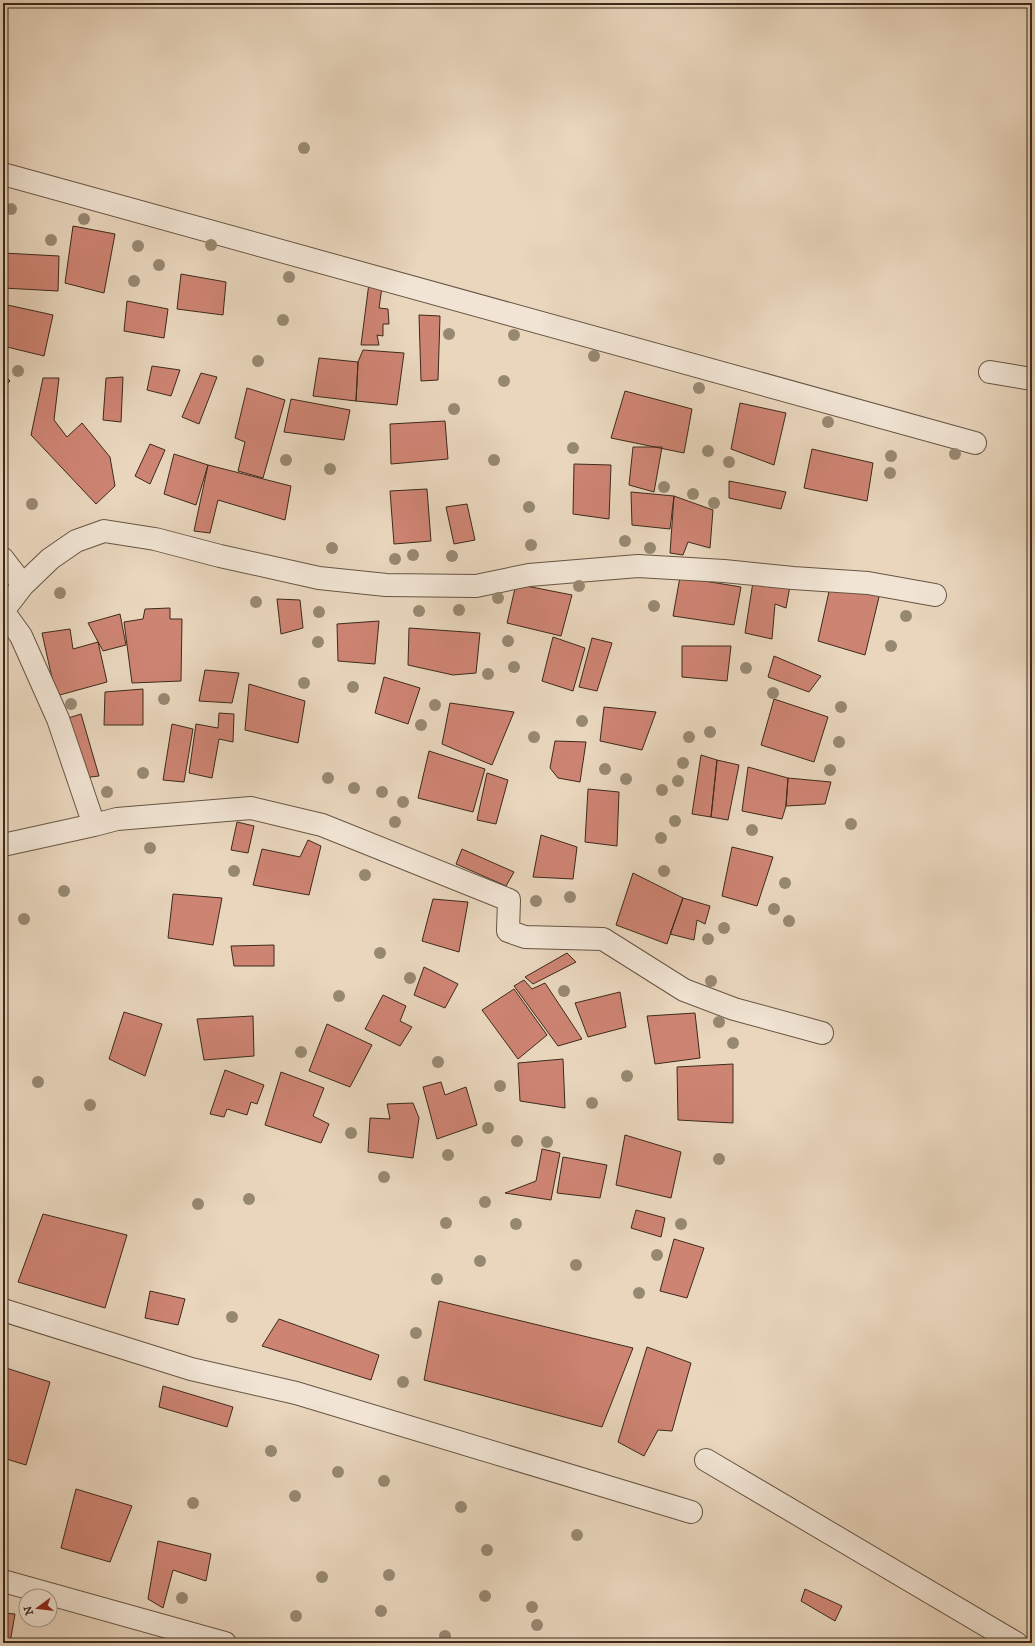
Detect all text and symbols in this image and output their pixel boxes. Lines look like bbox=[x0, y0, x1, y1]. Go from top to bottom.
north arrow bbox=[18, 1588, 58, 1628]
text: N bbox=[21, 1604, 37, 1617]

